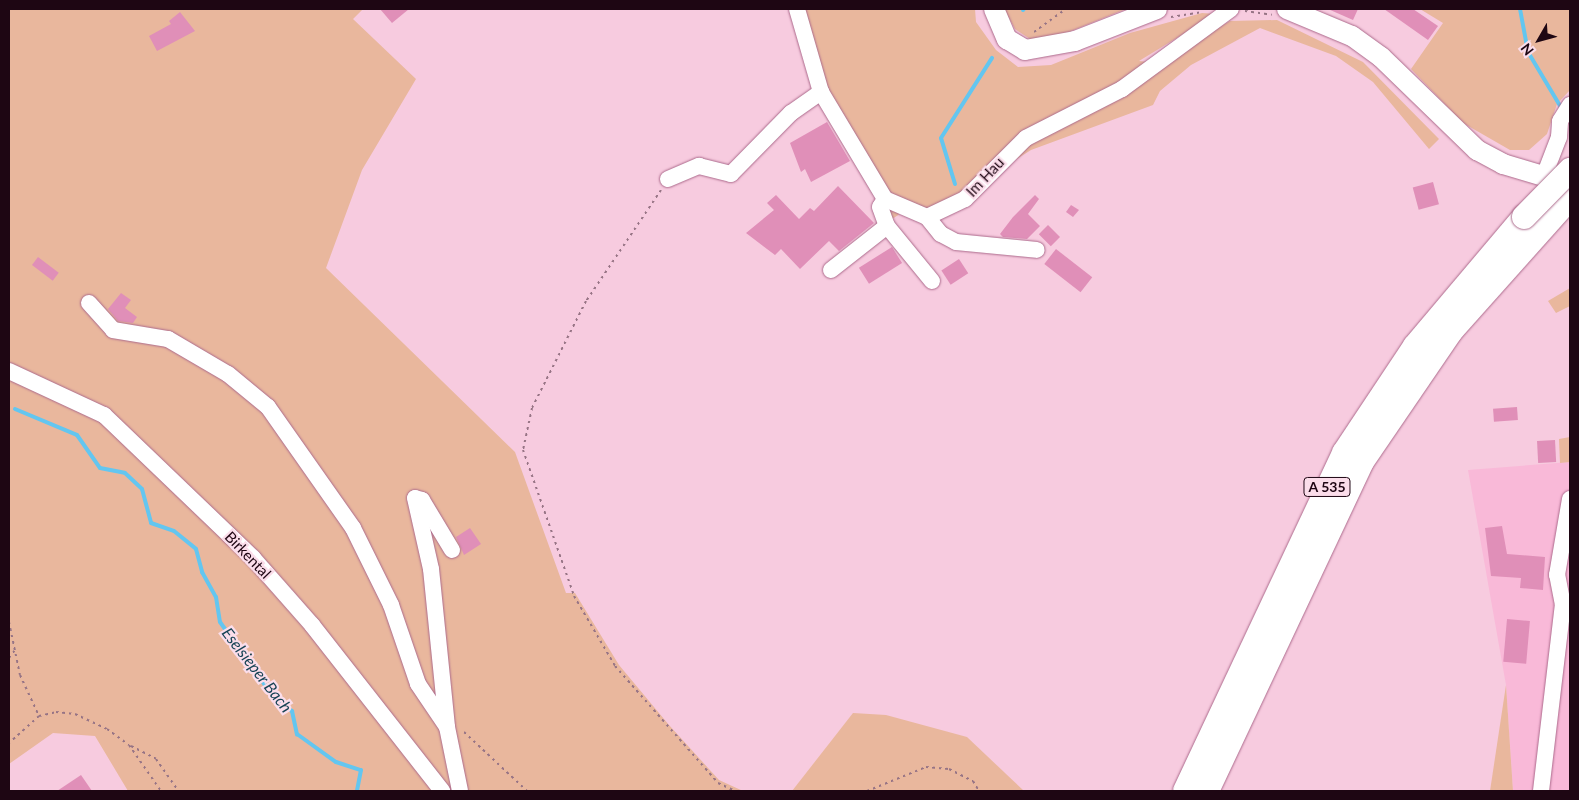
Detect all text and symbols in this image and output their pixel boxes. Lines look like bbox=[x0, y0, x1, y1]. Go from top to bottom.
north arrow bbox=[1514, 15, 1564, 65]
text: N bbox=[1517, 40, 1537, 59]
street label: Im Hau bbox=[962, 154, 1008, 200]
road number: A 535 bbox=[1303, 476, 1351, 498]
street label: Birkental bbox=[221, 528, 275, 582]
water label: Eselsieper Bach bbox=[218, 624, 296, 716]

